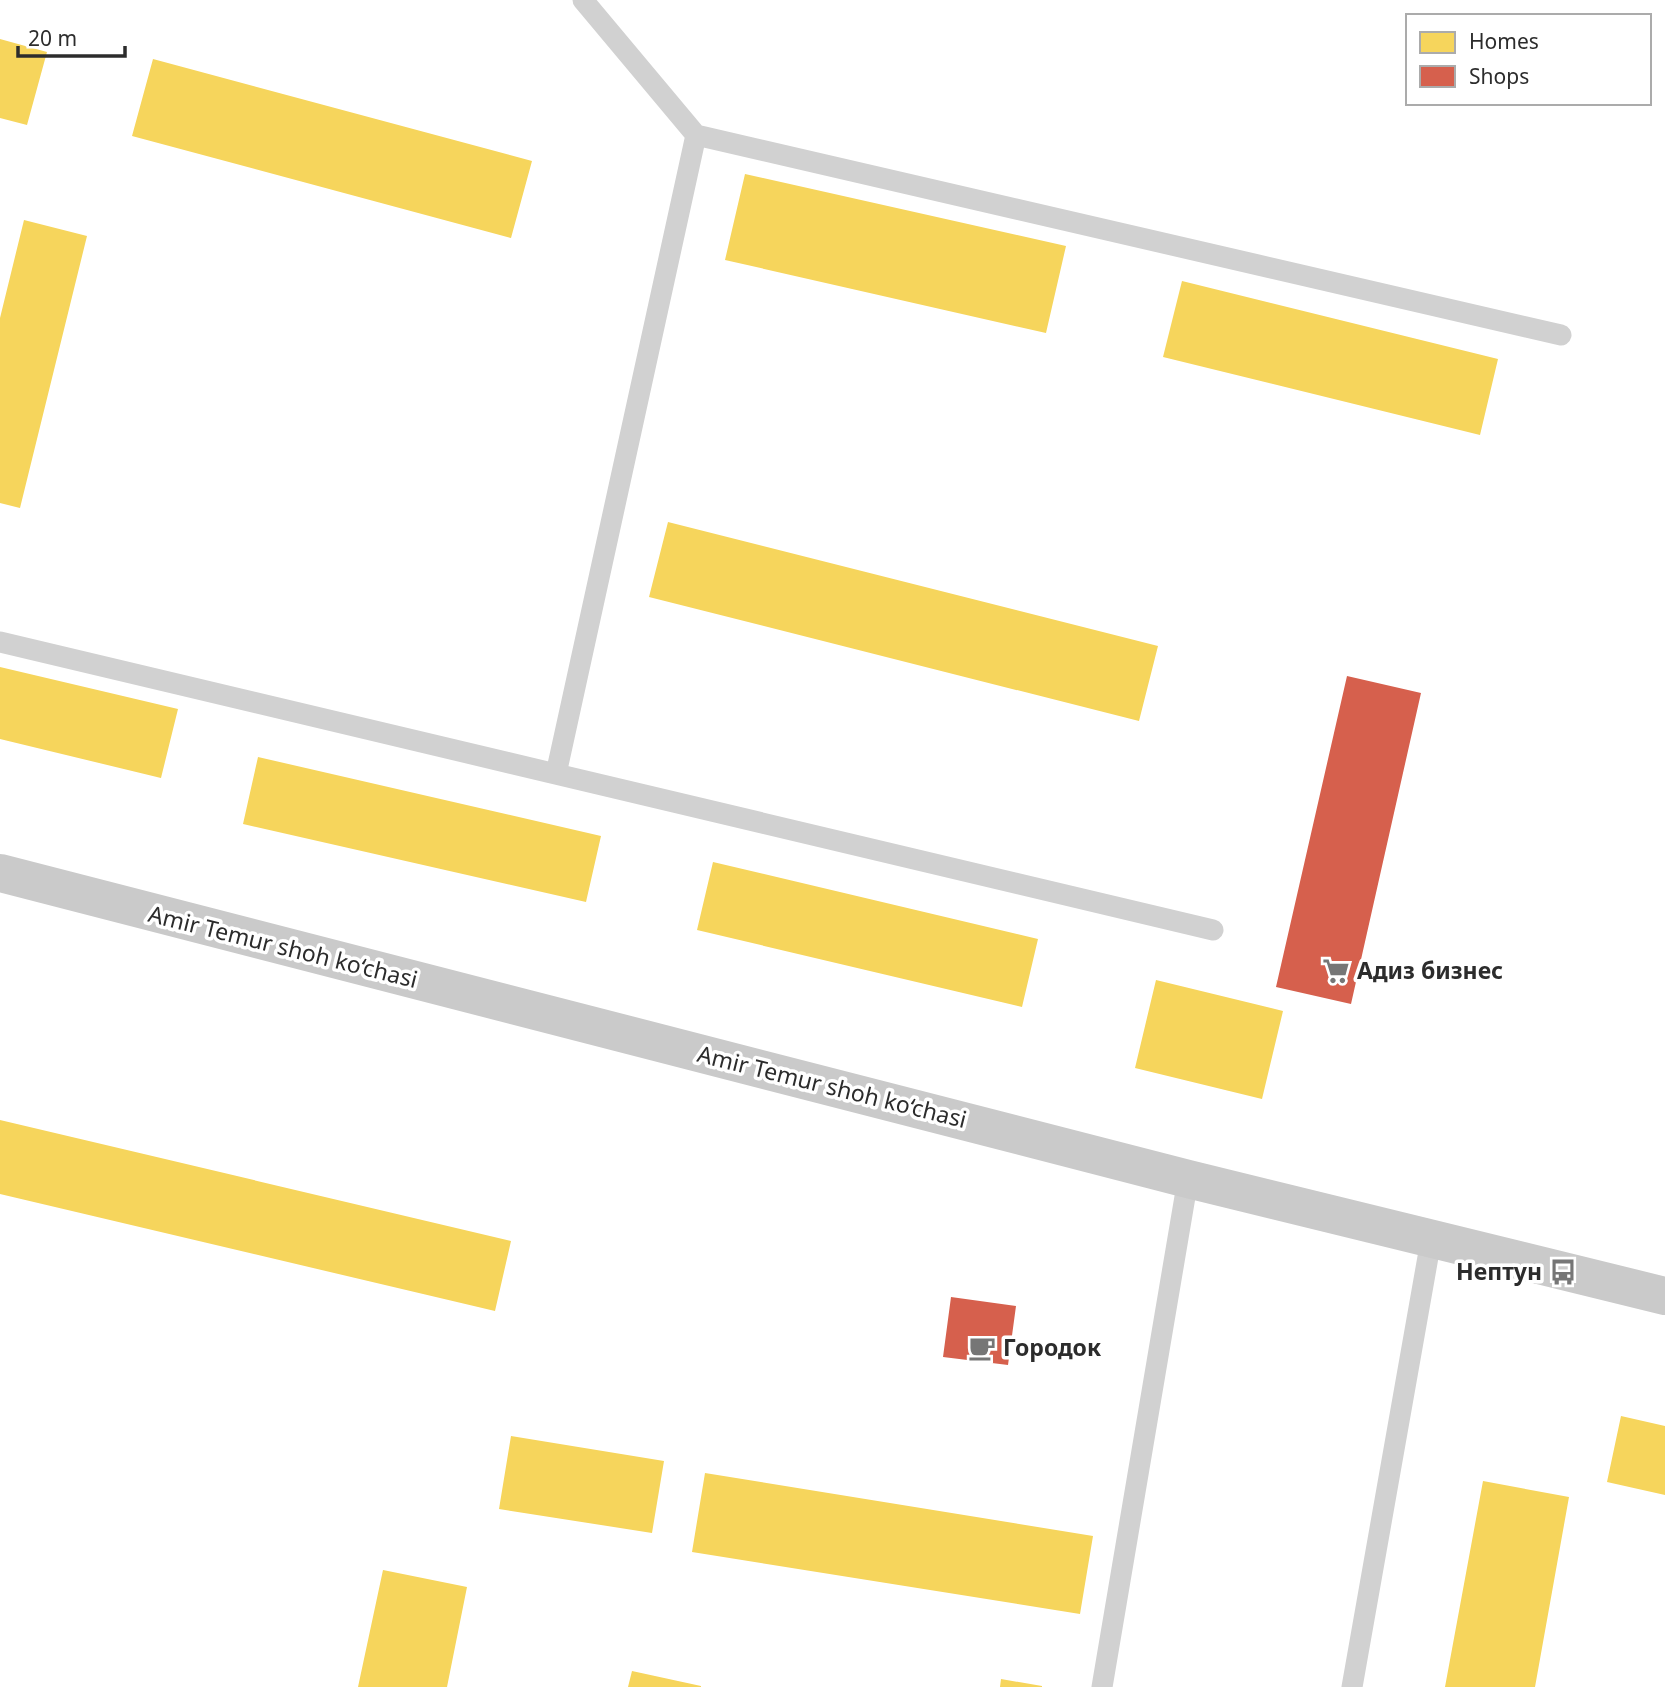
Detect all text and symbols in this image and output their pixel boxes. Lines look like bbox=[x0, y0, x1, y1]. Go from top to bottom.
scale bar bbox=[18, 14, 124, 58]
legend bbox=[1406, 14, 1651, 105]
text: 20 m bbox=[28, 24, 77, 52]
text: Homes bbox=[1469, 27, 1539, 55]
text: Shops bbox=[1469, 62, 1529, 90]
street label: Amir Temur shoh ko‘chasi bbox=[145, 897, 421, 995]
place label: Адиз бизнес bbox=[1357, 954, 1503, 986]
supermarket icon: Адиз бизнес bbox=[1321, 956, 1351, 986]
street label: Amir Temur shoh ko‘chasi bbox=[694, 1037, 970, 1135]
place label: Нептун bbox=[1456, 1255, 1542, 1287]
bus stop icon: Нептун bbox=[1548, 1257, 1578, 1287]
place label: Городок bbox=[1003, 1331, 1102, 1363]
cafe icon: Городок bbox=[967, 1333, 997, 1363]

